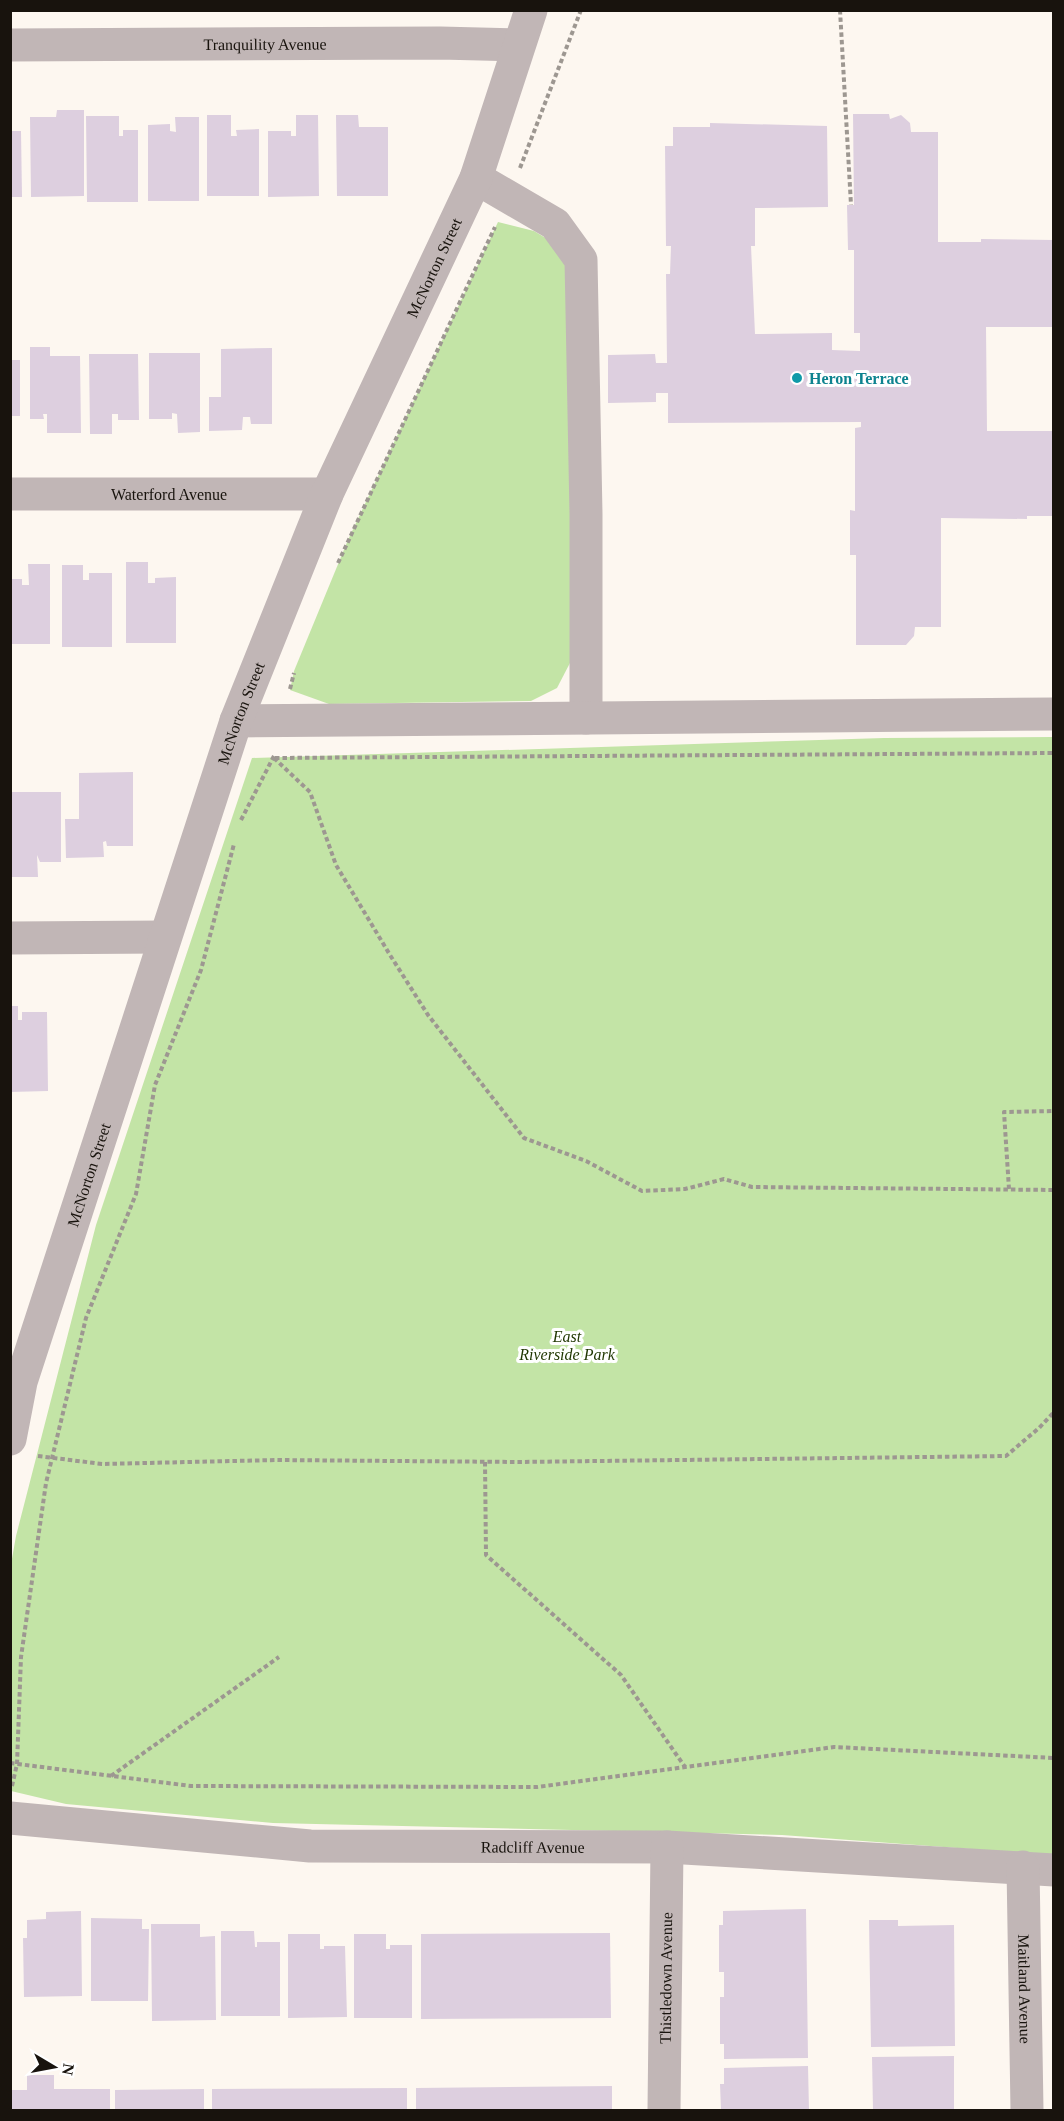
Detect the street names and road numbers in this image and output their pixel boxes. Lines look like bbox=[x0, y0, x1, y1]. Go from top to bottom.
street label: Tranquility Avenue bbox=[203, 35, 327, 53]
street label: McNorton Street bbox=[403, 215, 465, 320]
street label: Waterford Avenue bbox=[111, 486, 227, 503]
street label: McNorton Street bbox=[214, 659, 267, 767]
street label: McNorton Street bbox=[64, 1120, 113, 1229]
street label: Radcliff Avenue bbox=[481, 1838, 585, 1855]
street label: Thistledown Avenue bbox=[656, 1912, 675, 2044]
street label: Maitland Avenue bbox=[1016, 1934, 1034, 2044]

